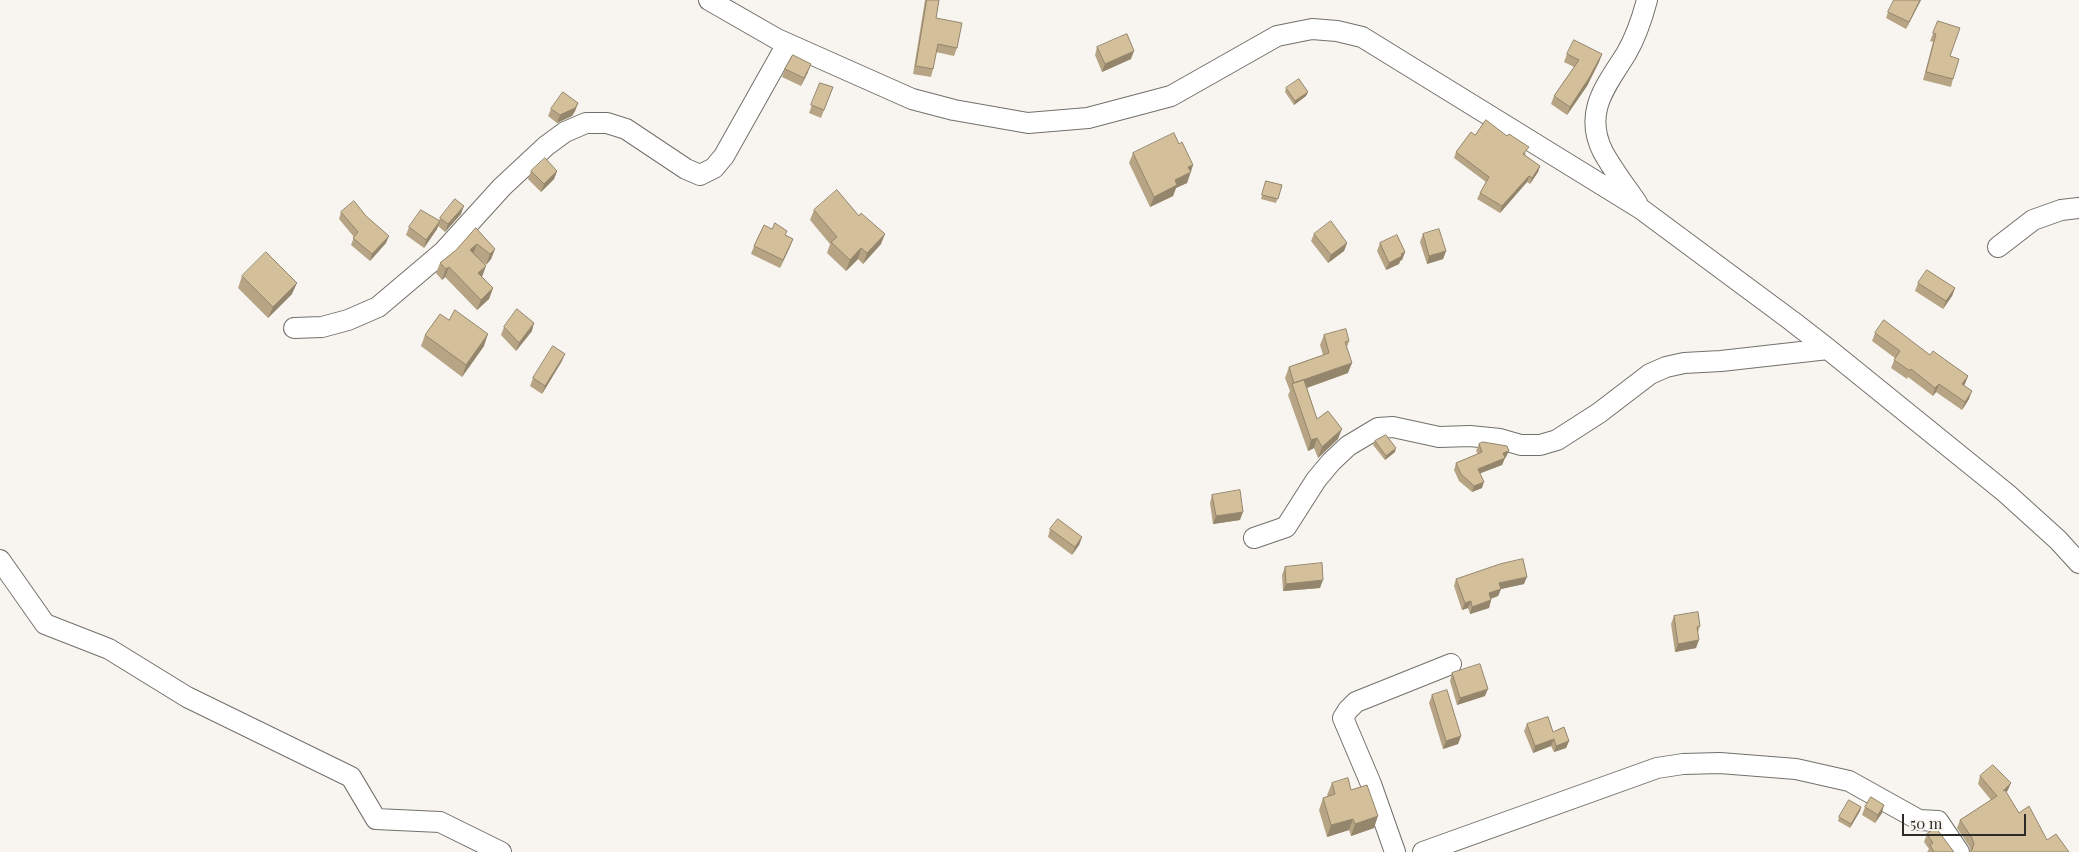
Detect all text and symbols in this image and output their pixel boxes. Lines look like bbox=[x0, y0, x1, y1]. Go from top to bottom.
scale bar bbox=[1904, 804, 2028, 836]
text: 50 m bbox=[1910, 813, 1942, 833]

